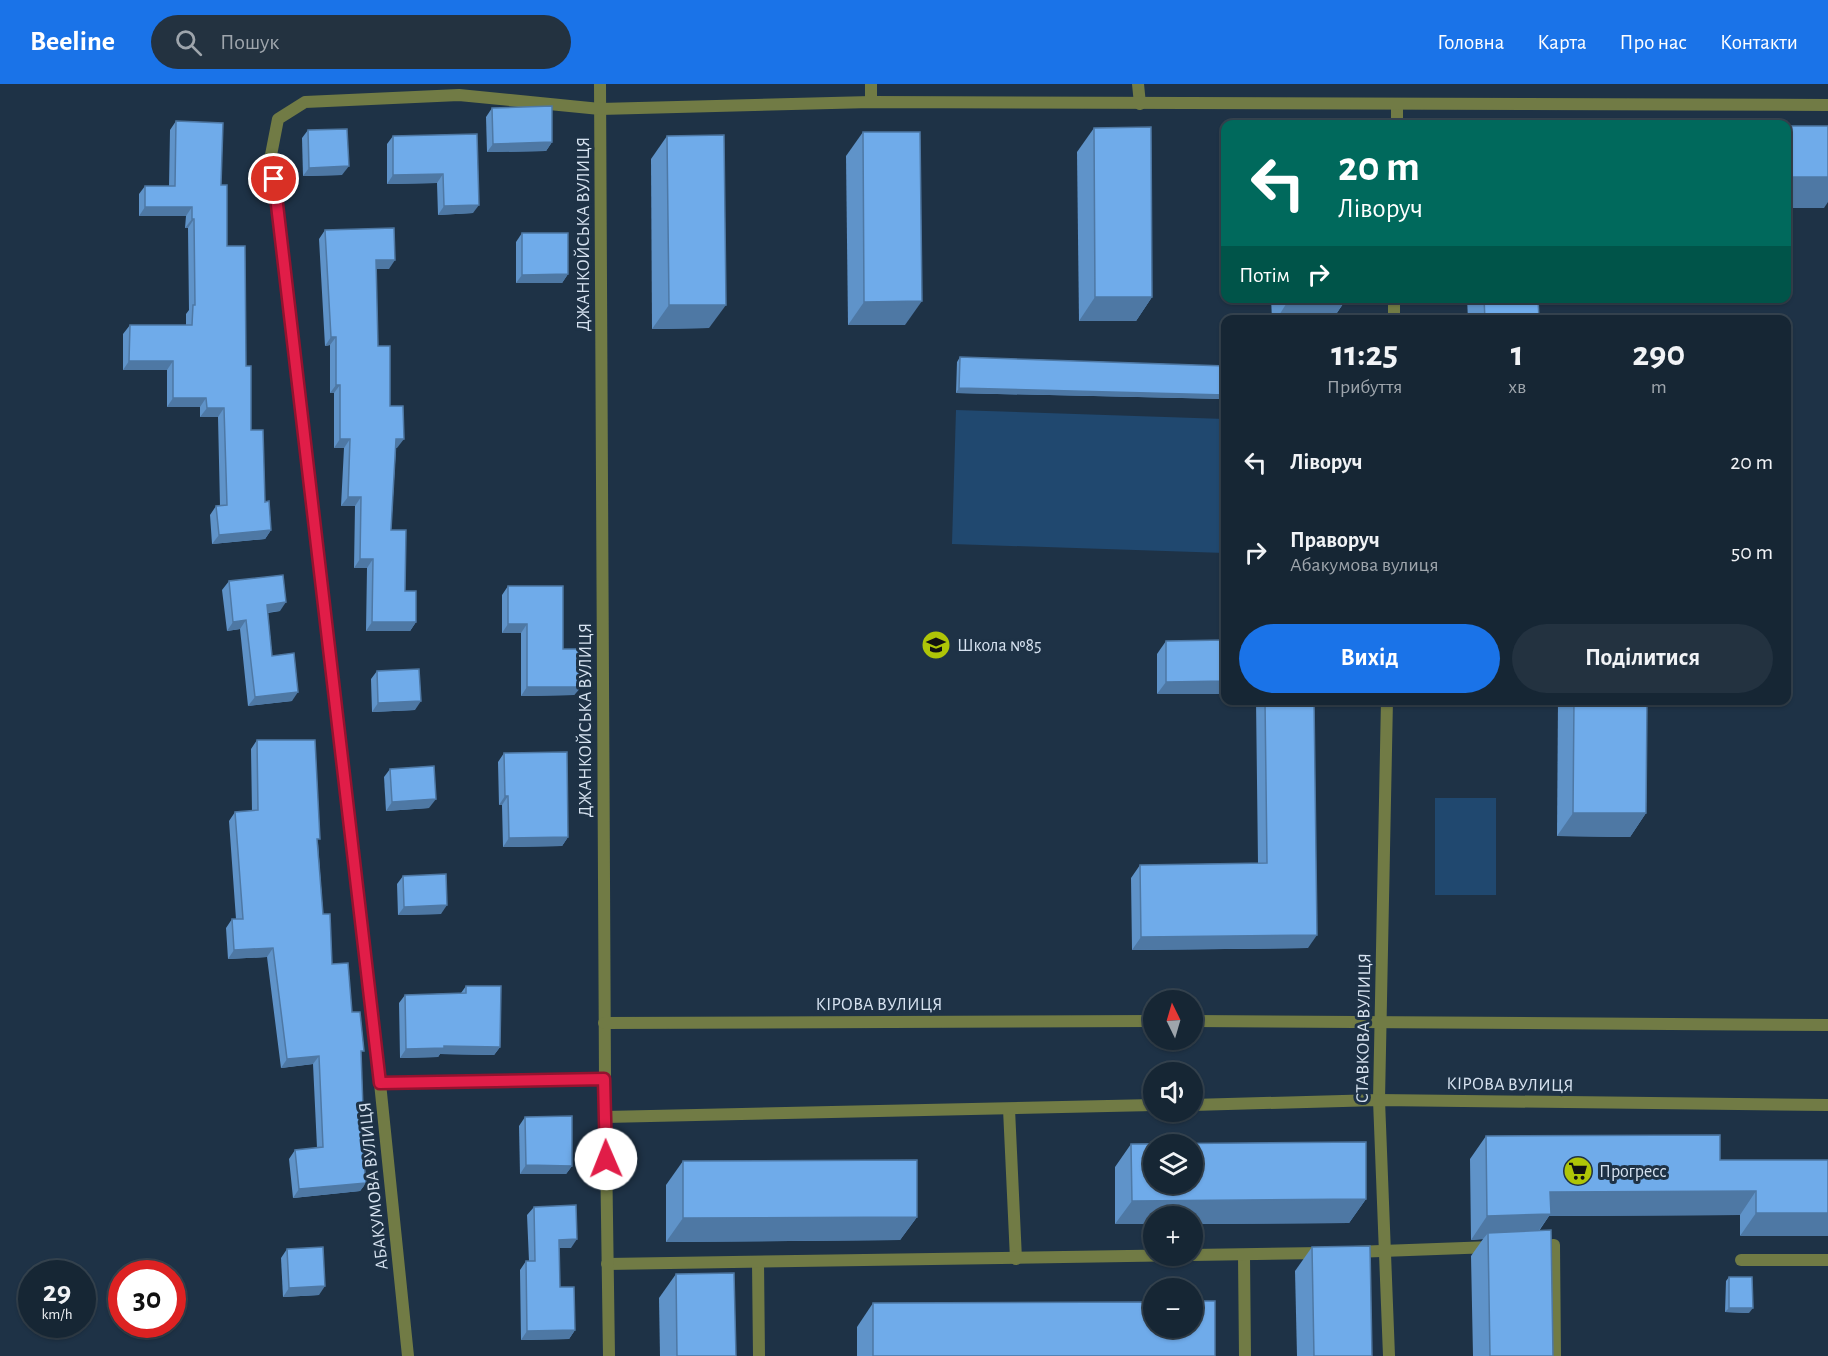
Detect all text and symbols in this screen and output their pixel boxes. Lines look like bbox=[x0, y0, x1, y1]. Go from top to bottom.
search box bbox=[151, 15, 571, 69]
icon: search bbox=[172, 26, 205, 59]
text: Beeline bbox=[30, 28, 115, 56]
text: Пошук bbox=[220, 31, 279, 53]
text: Головна bbox=[1437, 32, 1504, 53]
text: Карта bbox=[1537, 32, 1587, 53]
text: Про нас bbox=[1620, 32, 1687, 53]
text: Контакти bbox=[1720, 32, 1798, 53]
street label: ДЖАНКОЙСЬКА ВУЛИЦЯ bbox=[573, 137, 593, 331]
icon: left bbox=[1239, 144, 1317, 222]
text: 20 m bbox=[1338, 146, 1420, 188]
pin bbox=[248, 153, 299, 204]
icon: arrive bbox=[257, 162, 290, 195]
text: Ліворуч bbox=[1338, 195, 1423, 222]
icon: right bbox=[1302, 258, 1335, 291]
text: Потім bbox=[1239, 264, 1290, 286]
text: 11:25 bbox=[1331, 336, 1398, 372]
text: 1 bbox=[1511, 336, 1524, 372]
text: 290 bbox=[1632, 336, 1685, 372]
text: Прибуття bbox=[1327, 377, 1403, 397]
text: хв bbox=[1508, 377, 1526, 397]
text: m bbox=[1651, 377, 1667, 397]
icon: left bbox=[1239, 446, 1272, 479]
text: Ліворуч bbox=[1290, 451, 1363, 473]
text: 20 m bbox=[1730, 451, 1773, 473]
text: Праворуч bbox=[1290, 529, 1380, 551]
icon: right bbox=[1239, 536, 1272, 569]
text: 50 m bbox=[1731, 541, 1773, 563]
text: Абакумова вулиця bbox=[1290, 555, 1439, 575]
street label: ДЖАНКОЙСЬКА ВУЛИЦЯ bbox=[575, 623, 595, 817]
button: Вихід bbox=[1239, 624, 1500, 693]
button: Поділитися bbox=[1512, 624, 1773, 693]
school or university icon: Школа №85 bbox=[920, 629, 952, 661]
place label: Школа №85 bbox=[957, 637, 1041, 655]
street label: СТАВКОВА ВУЛИЦЯ bbox=[1354, 953, 1374, 1103]
north arrow bbox=[1143, 990, 1203, 1050]
map controls bbox=[1143, 990, 1203, 1338]
street label: КІРОВА ВУЛИЦЯ bbox=[815, 996, 943, 1014]
button: sound bbox=[1143, 1062, 1203, 1122]
street label: КІРОВА ВУЛИЦЯ bbox=[1446, 1075, 1574, 1095]
street label: АБАКУМОВА ВУЛИЦЯ bbox=[356, 1101, 392, 1271]
position arrow bbox=[574, 1127, 638, 1191]
button: layers bbox=[1143, 1134, 1203, 1194]
supermarket icon: Прогресс bbox=[1562, 1155, 1594, 1187]
place label: Прогресс bbox=[1599, 1163, 1667, 1181]
button: + bbox=[1143, 1206, 1203, 1266]
speed limit sign: 30 bbox=[108, 1260, 186, 1338]
text: 29 bbox=[43, 1277, 71, 1307]
button: − bbox=[1143, 1278, 1203, 1338]
text: km/h bbox=[42, 1307, 72, 1322]

